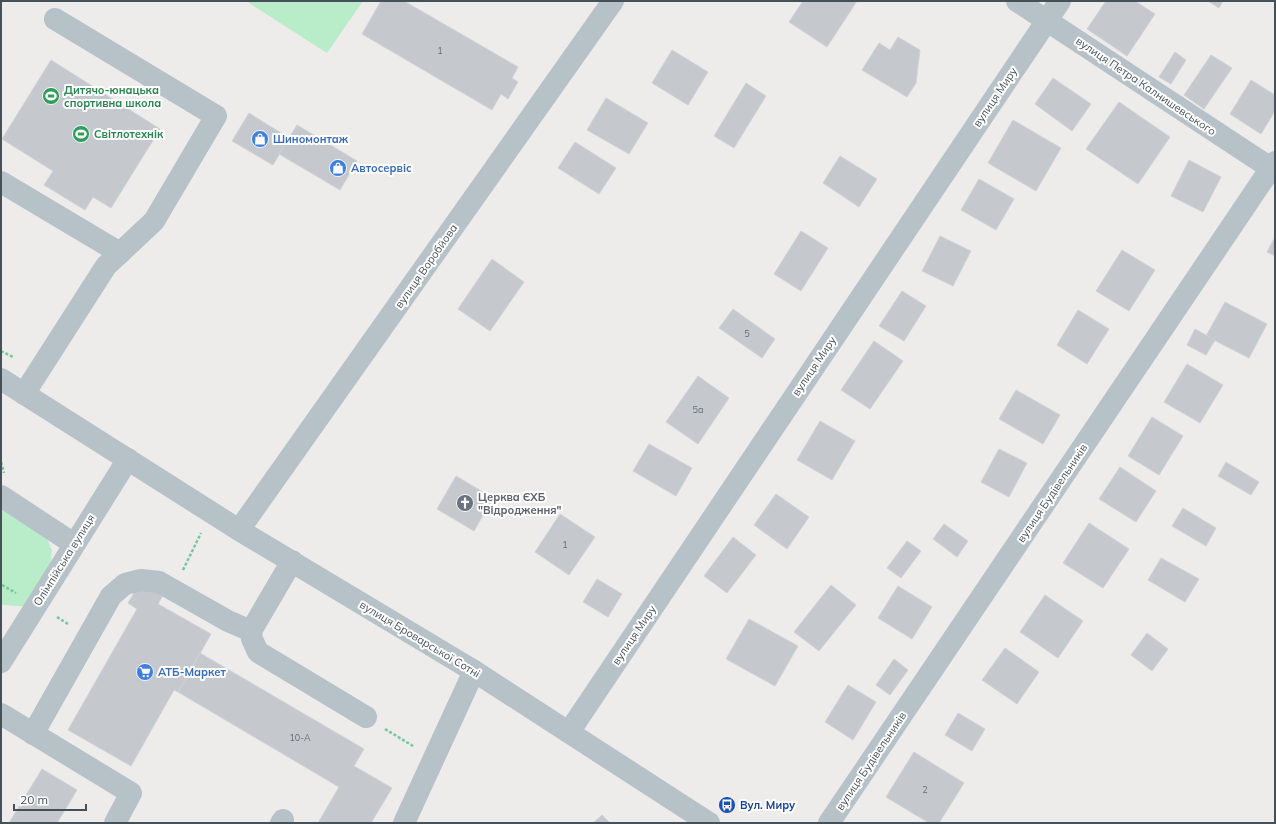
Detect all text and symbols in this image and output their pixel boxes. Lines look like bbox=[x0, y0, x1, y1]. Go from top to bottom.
street label: вулиця Петра Калнишевського bbox=[1073, 34, 1219, 138]
house number: 1 bbox=[437, 45, 443, 56]
street label: вулиця Миру bbox=[970, 64, 1020, 130]
place label: Дитячо-юнацька спортивна школа bbox=[64, 83, 161, 110]
sports icon: Дитячо-юнацька спортивна школа bbox=[41, 86, 61, 106]
sports icon: Світлотехнік bbox=[71, 124, 91, 144]
place label: Світлотехнік bbox=[94, 127, 164, 141]
shop icon: Шиномонтаж bbox=[250, 129, 270, 149]
place label: Шиномонтаж bbox=[273, 132, 349, 146]
shop icon: Автосервіс bbox=[328, 158, 348, 178]
place label: Автосервіс bbox=[351, 161, 412, 175]
street label: вулиця Воробйова bbox=[392, 221, 460, 311]
house number: 5 bbox=[744, 328, 750, 339]
street label: вулиця Миру bbox=[789, 333, 839, 399]
house number: 5а bbox=[693, 404, 703, 415]
street label: вулиця Будівельників bbox=[1014, 441, 1090, 545]
place label: Церква ЄХБ "Відродження" bbox=[478, 490, 561, 517]
church icon: Церква ЄХБ "Відродження" bbox=[455, 493, 475, 513]
street label: Олімпійська вулиця bbox=[30, 512, 98, 608]
house number: 1 bbox=[562, 539, 568, 550]
street label: вулиця Броварської Сотні bbox=[357, 597, 483, 681]
street label: вулиця Миру bbox=[609, 602, 659, 668]
supermarket icon: АТБ-Маркет bbox=[135, 662, 155, 682]
place label: АТБ-Маркет bbox=[158, 665, 226, 679]
street label: вулиця Будівельників bbox=[833, 709, 909, 813]
house number: 10-А bbox=[289, 732, 311, 743]
house number: 2 bbox=[922, 784, 928, 795]
scale bar bbox=[14, 786, 86, 812]
text: 20 m bbox=[20, 792, 48, 807]
bus stop icon: Вул. Миру bbox=[717, 795, 737, 815]
place label: Вул. Миру bbox=[740, 798, 796, 812]

